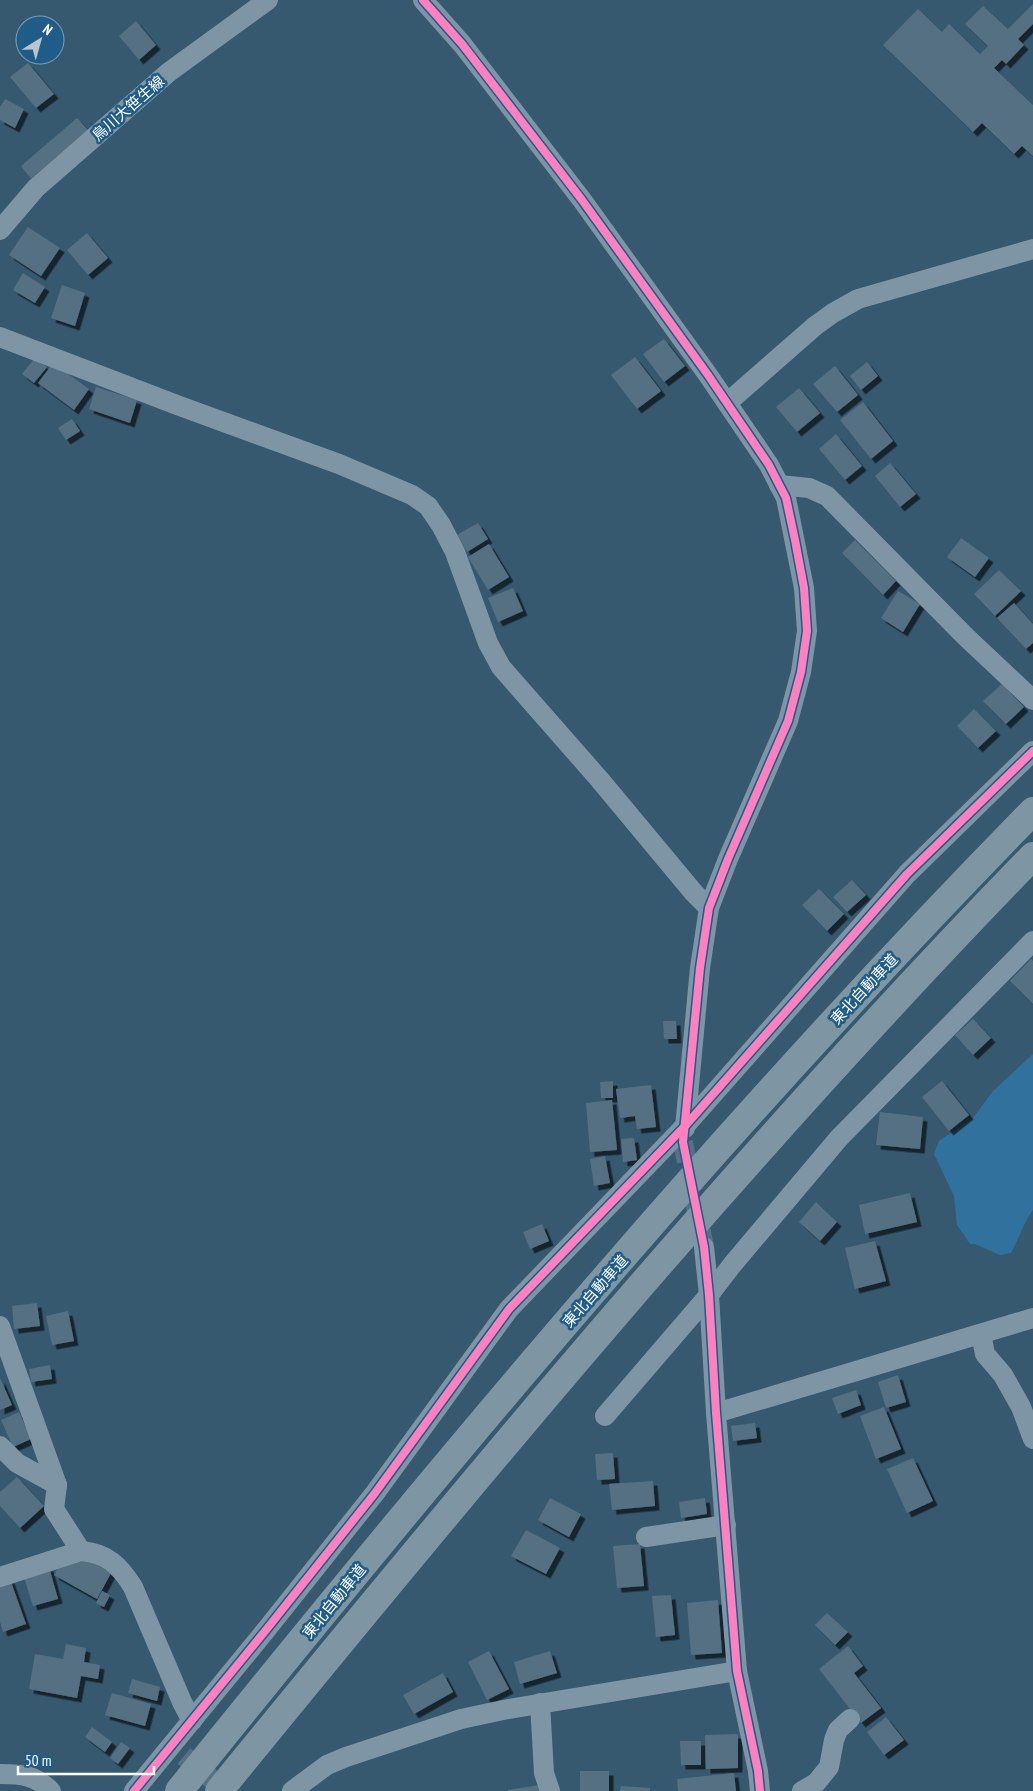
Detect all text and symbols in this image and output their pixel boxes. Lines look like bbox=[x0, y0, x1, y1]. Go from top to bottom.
north arrow bbox=[15, 15, 65, 65]
text: N bbox=[39, 20, 56, 39]
street label: 鳥川大笹生線 bbox=[88, 71, 168, 145]
street label: 東北自動車道 bbox=[826, 950, 902, 1028]
street label: 東北自動車道 bbox=[558, 1251, 632, 1331]
street label: 東北自動車道 bbox=[298, 1560, 370, 1642]
scale bar bbox=[18, 1744, 154, 1776]
text: 50 m bbox=[25, 1751, 51, 1770]

